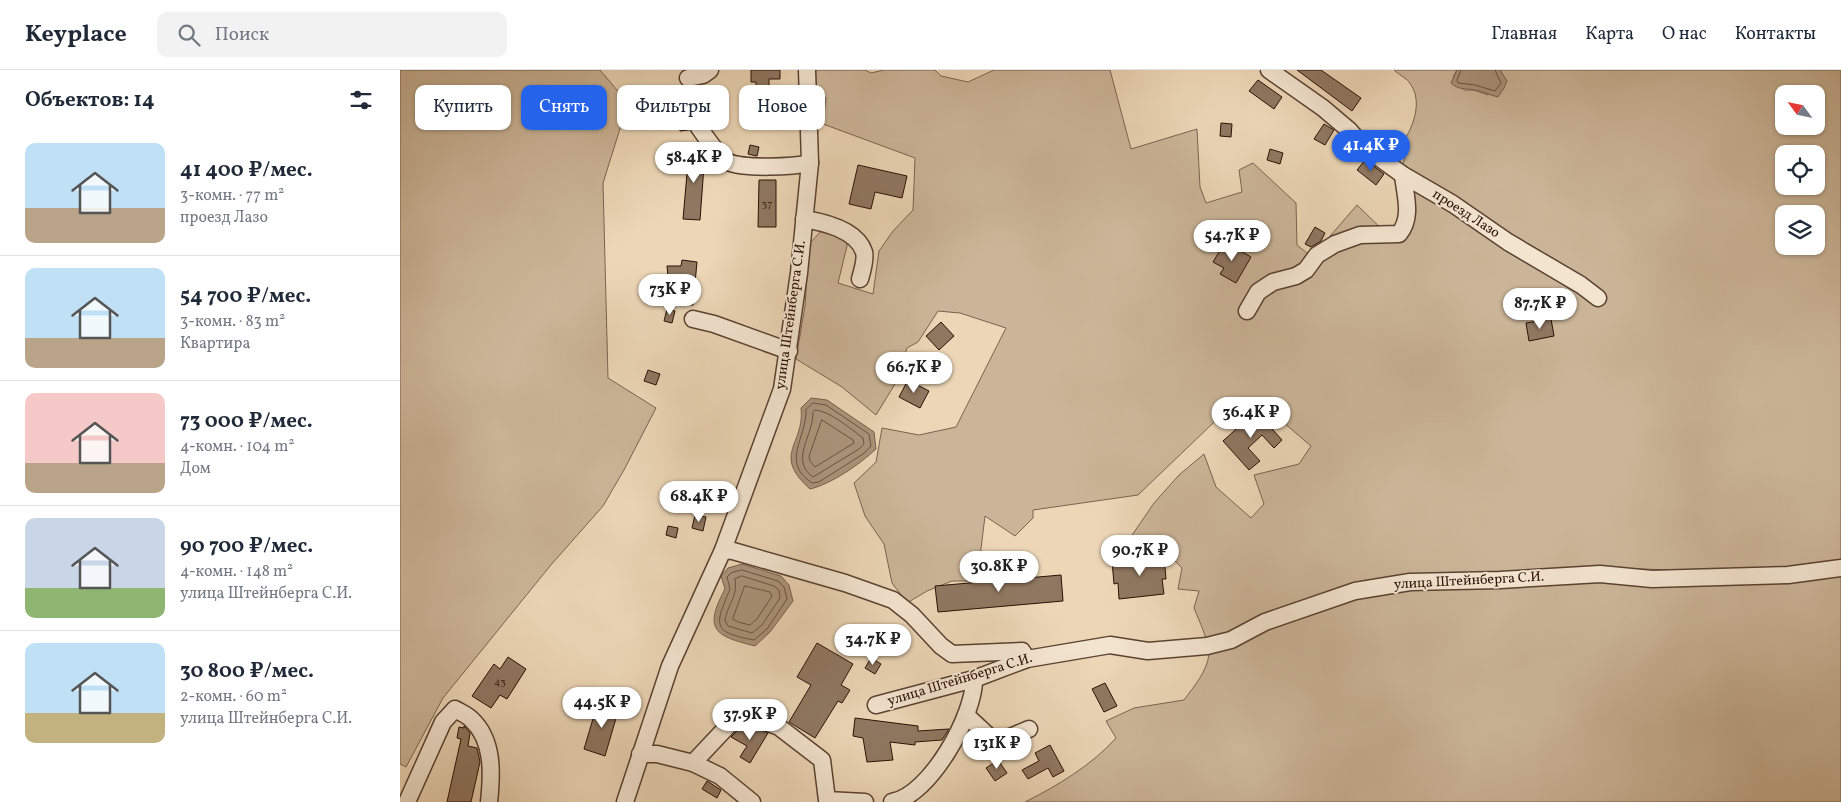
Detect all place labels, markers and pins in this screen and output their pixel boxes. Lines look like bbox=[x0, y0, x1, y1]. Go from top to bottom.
pin: 41.4K ₽ bbox=[1325, 129, 1417, 172]
pin: 58.4K ₽ bbox=[648, 142, 740, 184]
pin: 54.7K ₽ bbox=[1186, 220, 1278, 262]
pin: 73K ₽ bbox=[635, 274, 705, 316]
pin: 87.7K ₽ bbox=[1494, 288, 1586, 330]
pin: 66.7K ₽ bbox=[868, 352, 960, 394]
pin: 36.4K ₽ bbox=[1205, 396, 1297, 439]
pin: 68.4K ₽ bbox=[653, 480, 745, 523]
pin: 90.7K ₽ bbox=[1094, 534, 1186, 577]
pin: 30.8K ₽ bbox=[953, 550, 1045, 593]
pin: 34.7K ₽ bbox=[827, 624, 919, 666]
pin: 44.5K ₽ bbox=[556, 686, 648, 729]
pin: 37.9K ₽ bbox=[704, 698, 796, 741]
pin: 131K ₽ bbox=[956, 728, 1038, 770]

